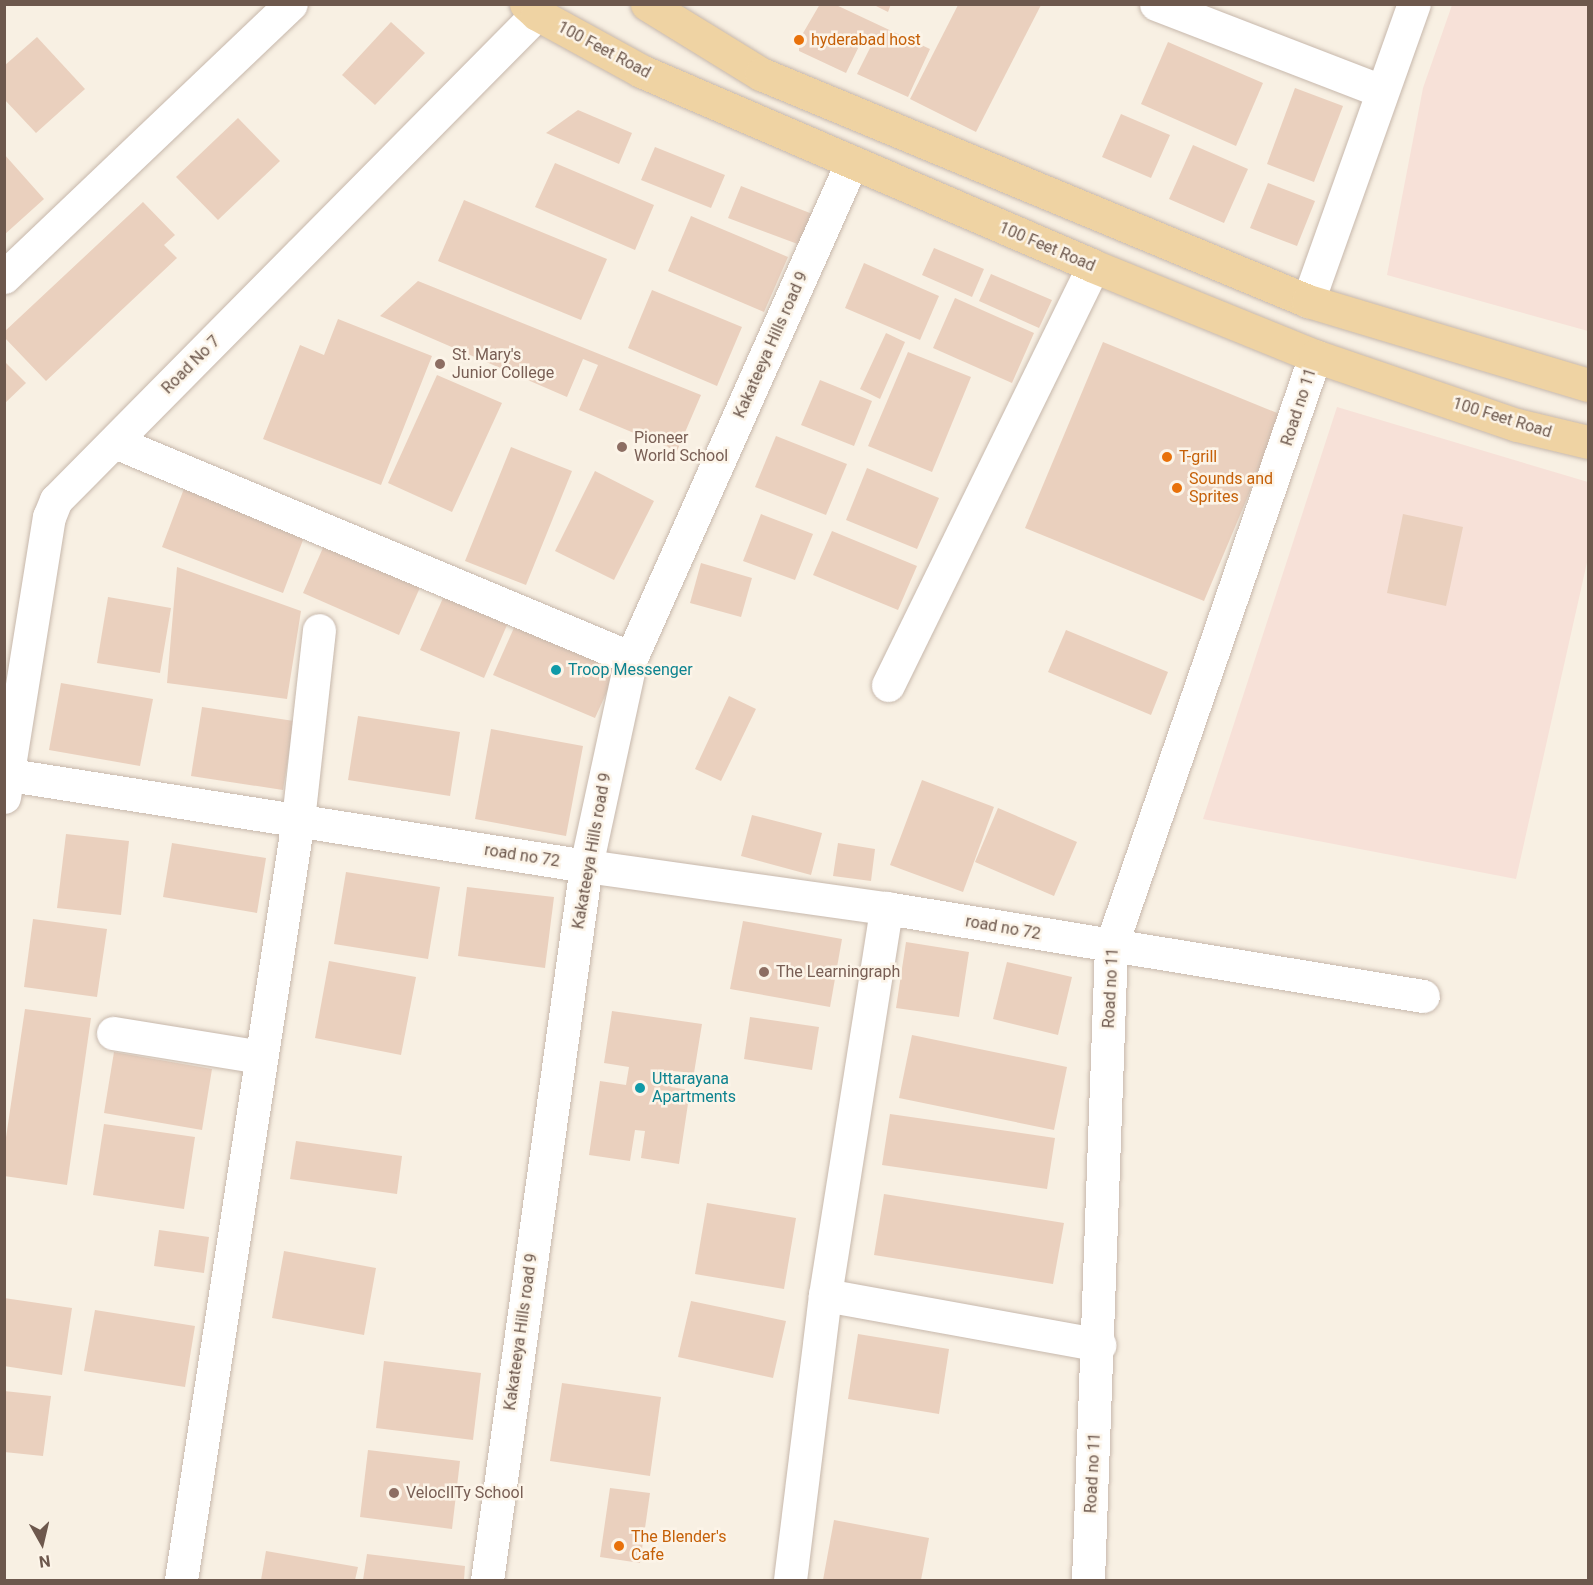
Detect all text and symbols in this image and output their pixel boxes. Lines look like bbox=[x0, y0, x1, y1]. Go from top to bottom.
street label: 100 Feet Road bbox=[554, 17, 654, 83]
place label: hyderabad host bbox=[811, 30, 921, 50]
marker: hyderabad host bbox=[792, 33, 806, 47]
street label: 100 Feet Road bbox=[996, 218, 1098, 276]
street label: Kakateeya Hills road 9 bbox=[730, 269, 812, 421]
street label: Road No 7 bbox=[158, 332, 224, 398]
place label: St. Mary's Junior College bbox=[452, 345, 554, 383]
marker: St. Mary's Junior College bbox=[433, 357, 447, 371]
street label: Road no 11 bbox=[1277, 366, 1321, 448]
street label: 100 Feet Road bbox=[1450, 394, 1554, 442]
place label: Pioneer World School bbox=[634, 428, 728, 466]
marker: Pioneer World School bbox=[615, 440, 629, 454]
place label: T-grill bbox=[1179, 447, 1217, 467]
marker: T-grill bbox=[1160, 450, 1174, 464]
place label: Sounds and Sprites bbox=[1189, 469, 1273, 507]
marker: Sounds and Sprites bbox=[1170, 481, 1184, 495]
place label: Troop Messenger bbox=[568, 660, 693, 680]
marker: Troop Messenger bbox=[549, 663, 563, 677]
street label: Kakateeya Hills road 9 bbox=[569, 771, 615, 931]
street label: road no 72 bbox=[483, 841, 561, 871]
street label: road no 72 bbox=[964, 912, 1042, 944]
street label: Road no 11 bbox=[1099, 947, 1123, 1029]
place label: The Learningraph bbox=[776, 962, 900, 982]
marker: The Learningraph bbox=[757, 965, 771, 979]
place label: Uttarayana Apartments bbox=[652, 1069, 736, 1107]
marker: Uttarayana Apartments bbox=[633, 1081, 647, 1095]
street label: Kakateeya Hills road 9 bbox=[500, 1252, 542, 1412]
street label: Road no 11 bbox=[1081, 1432, 1105, 1514]
place label: VelocIITy School bbox=[406, 1483, 524, 1503]
marker: VelocIITy School bbox=[387, 1486, 401, 1500]
north arrow bbox=[12, 1513, 72, 1573]
place label: The Blender's Cafe bbox=[631, 1527, 726, 1565]
marker: The Blender's Cafe bbox=[612, 1539, 626, 1553]
text: N bbox=[38, 1551, 51, 1572]

